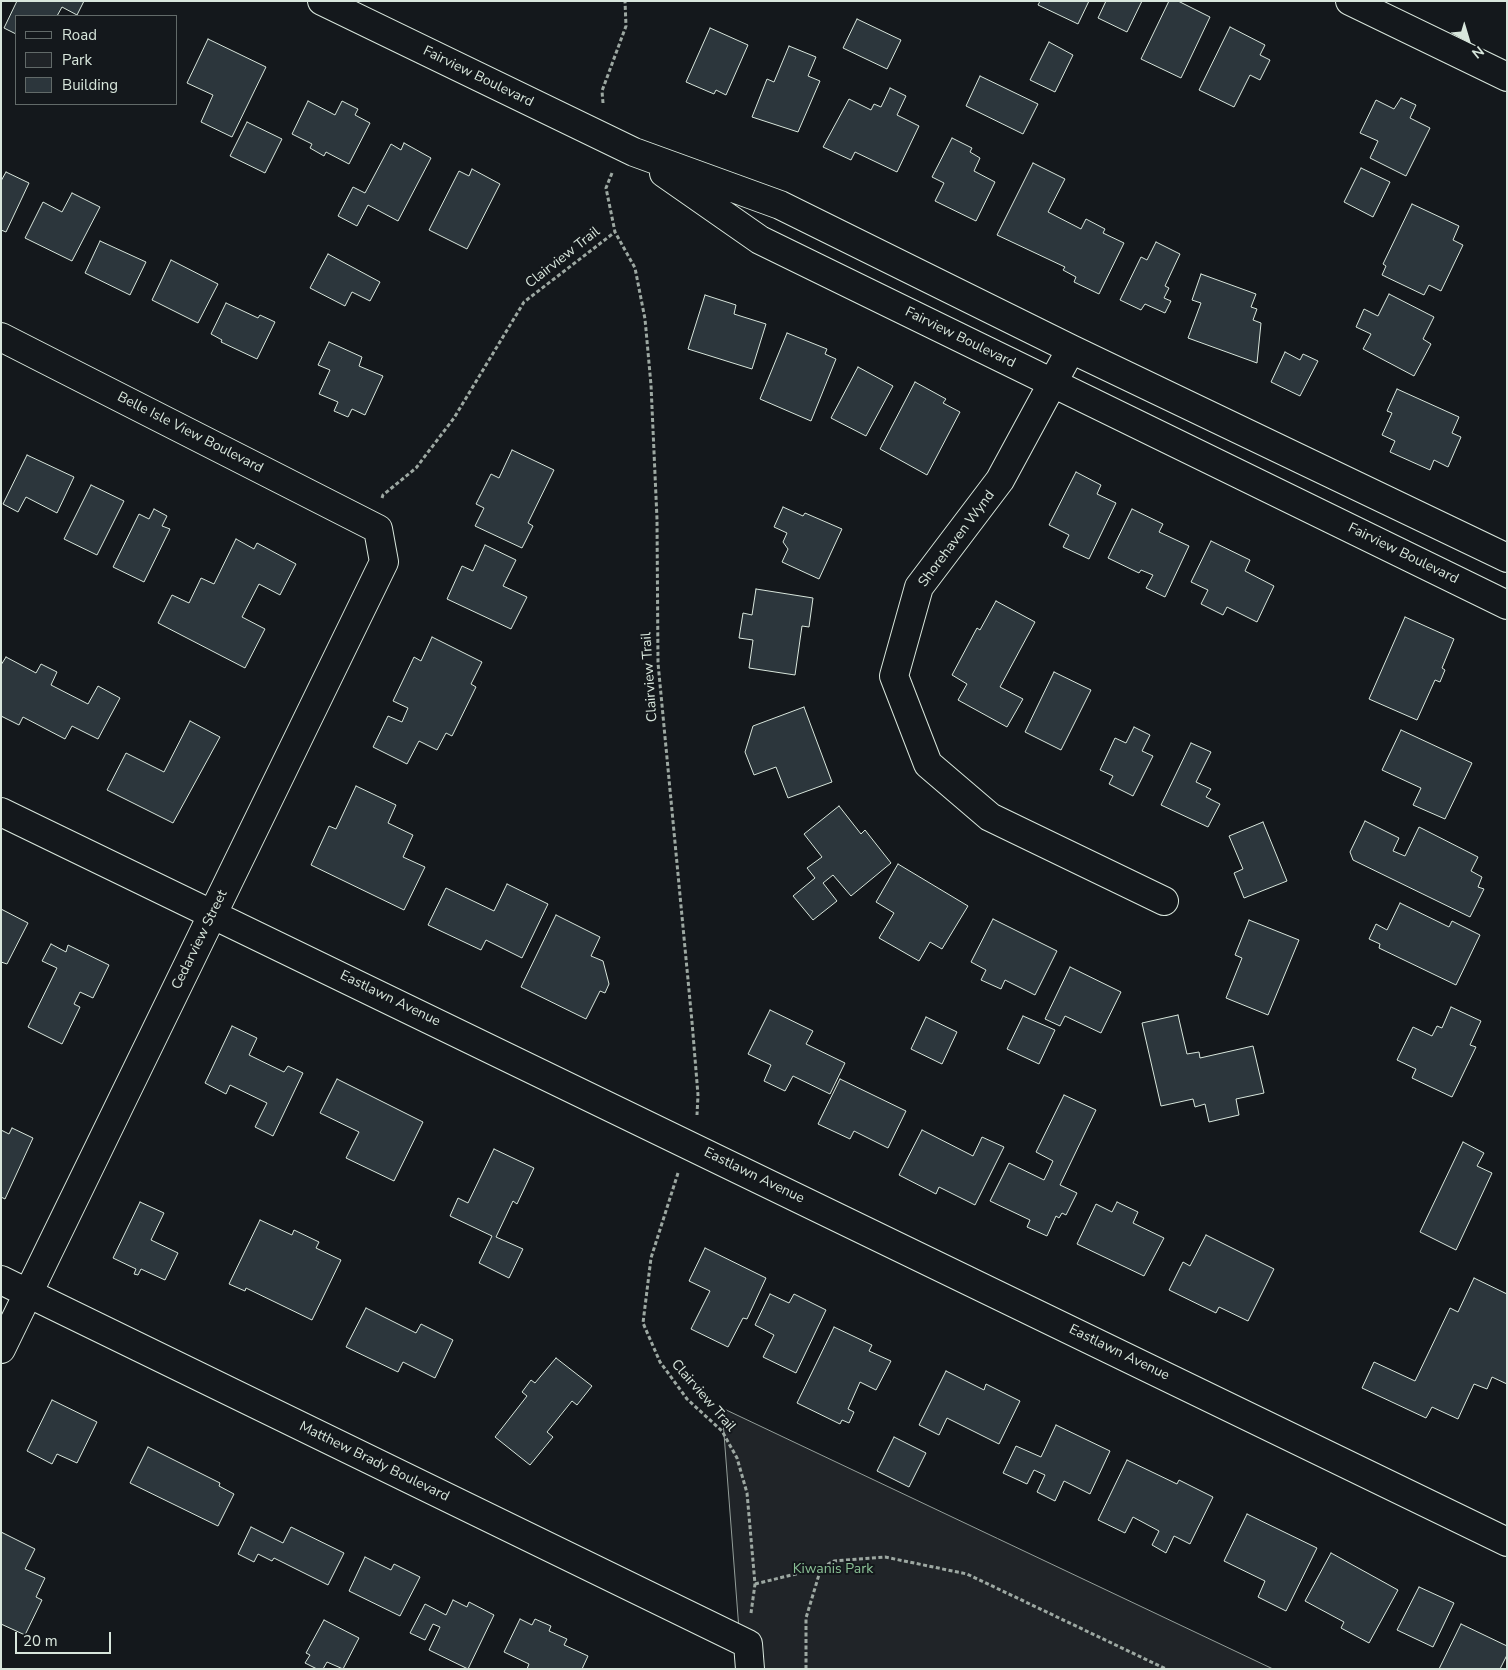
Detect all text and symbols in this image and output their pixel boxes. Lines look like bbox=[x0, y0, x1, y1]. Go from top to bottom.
legend bbox=[15, 15, 178, 105]
north arrow bbox=[1443, 15, 1493, 65]
text: Road bbox=[62, 25, 97, 45]
text: N bbox=[1468, 41, 1488, 63]
street label: Fairview Boulevard bbox=[420, 43, 536, 111]
text: Park bbox=[62, 50, 92, 70]
text: Building bbox=[62, 75, 118, 95]
street label: Clairview Trail bbox=[522, 224, 604, 292]
street label: Fairview Boulevard bbox=[902, 304, 1018, 372]
street label: Belle Isle View Boulevard bbox=[114, 389, 266, 477]
street label: Shorehaven Wynd bbox=[915, 487, 999, 591]
street label: Fairview Boulevard bbox=[1345, 520, 1461, 588]
street label: Clairview Trail bbox=[638, 632, 662, 722]
street label: Cedarview Street bbox=[169, 887, 231, 993]
street label: Eastlawn Avenue bbox=[337, 967, 443, 1031]
street label: Eastlawn Avenue bbox=[701, 1144, 807, 1208]
street label: Eastlawn Avenue bbox=[1066, 1321, 1172, 1385]
street label: Clairview Trail bbox=[667, 1357, 739, 1435]
street label: Matthew Brady Boulevard bbox=[296, 1418, 452, 1506]
park label: Kiwanis Park bbox=[793, 1562, 873, 1578]
scale bar bbox=[18, 1622, 114, 1654]
text: 20 m bbox=[23, 1631, 58, 1651]

